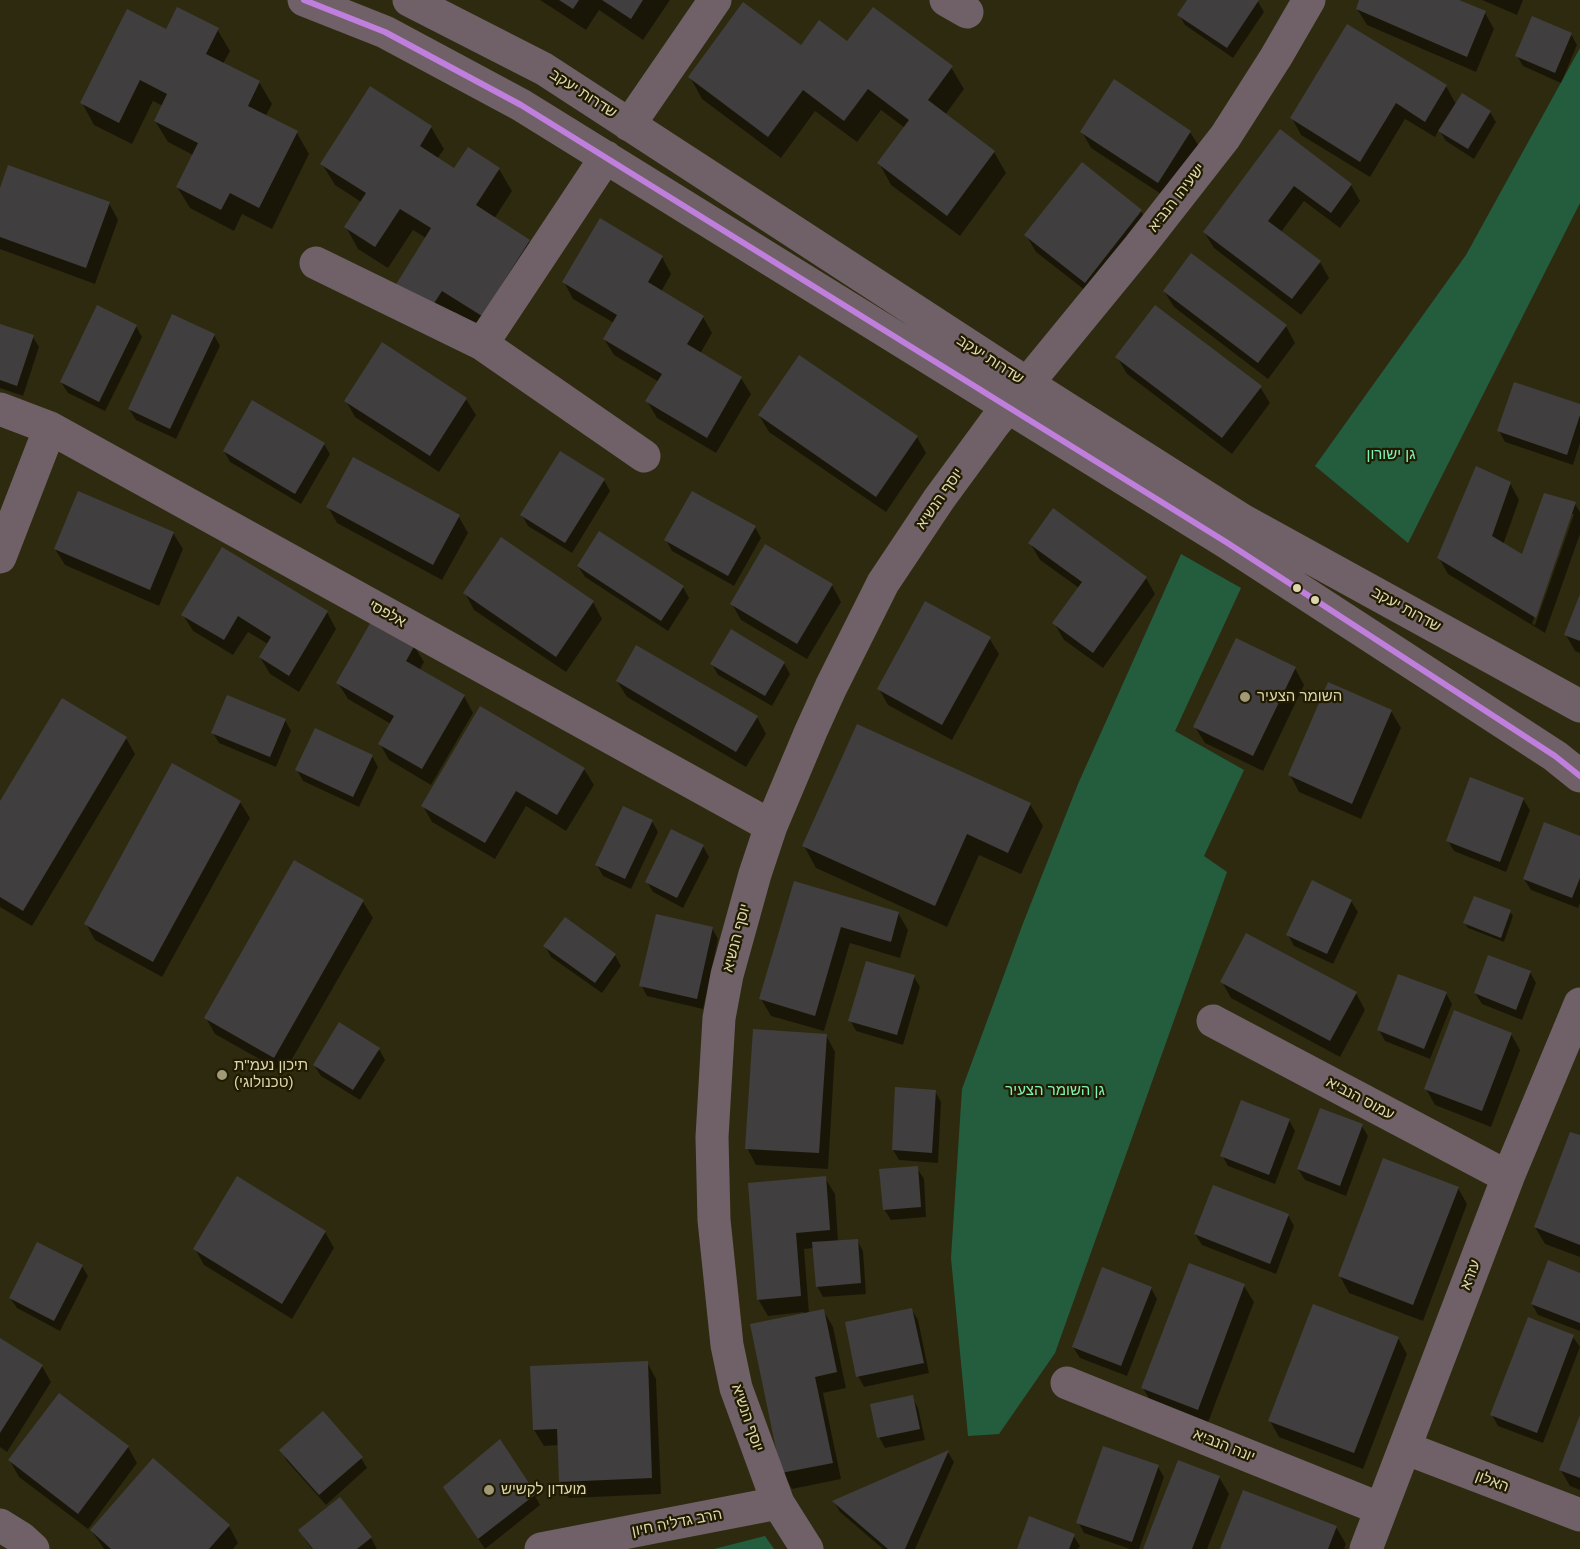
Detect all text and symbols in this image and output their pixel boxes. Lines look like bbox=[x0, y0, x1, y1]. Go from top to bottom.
street label: שדרות יעקב bbox=[546, 66, 620, 122]
street label: ישעיהו הנביא bbox=[1145, 160, 1209, 236]
street label: שדרות יעקב bbox=[953, 332, 1027, 388]
park label: גן ישורון bbox=[1367, 446, 1415, 464]
street label: יוסף הנשיא bbox=[912, 465, 968, 533]
unlabelled marker bbox=[1291, 582, 1303, 594]
street label: שדרות יעקב bbox=[1368, 584, 1444, 636]
unlabelled marker bbox=[1309, 594, 1321, 606]
street label: אלפסי bbox=[365, 597, 409, 631]
place label: השומר הצעיר bbox=[1257, 688, 1342, 706]
marker: השומר הצעיר bbox=[1238, 690, 1252, 704]
street label: יוסף הנשיא bbox=[719, 902, 755, 974]
place label: תיכון נעמ"ת (טכנולוגי) bbox=[234, 1057, 308, 1092]
marker: תיכון נעמ"ת (טכנולוגי) bbox=[215, 1068, 229, 1082]
street label: עמוס הנביא bbox=[1323, 1074, 1397, 1124]
park label: גן השומר הצעיר bbox=[1005, 1082, 1105, 1100]
street label: עזרא bbox=[1457, 1257, 1485, 1293]
street label: יוסף הנשיא bbox=[727, 1382, 767, 1454]
street label: יונה הנביא bbox=[1191, 1425, 1257, 1467]
street label: האלון bbox=[1473, 1467, 1511, 1497]
place label: מועדון לקשיש bbox=[501, 1481, 587, 1499]
marker: מועדון לקשיש bbox=[482, 1483, 496, 1497]
street label: הרב גדליה חיון bbox=[630, 1505, 724, 1541]

